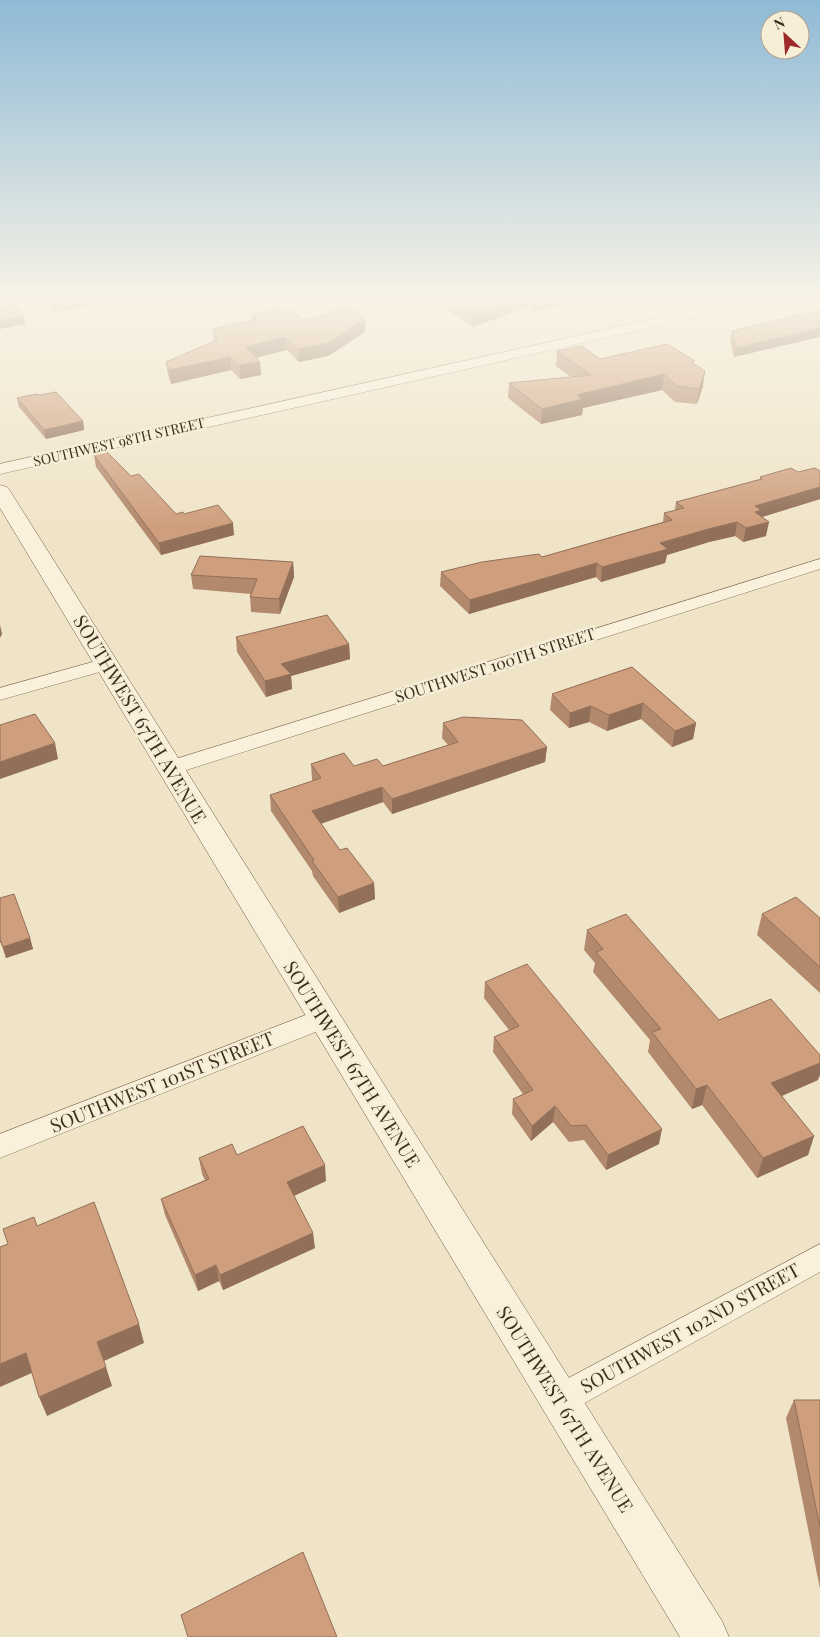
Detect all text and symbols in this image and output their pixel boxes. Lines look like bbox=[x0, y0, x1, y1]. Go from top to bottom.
north arrow bbox=[760, 10, 810, 60]
text: N bbox=[770, 12, 788, 34]
street label: SOUTHWEST 98TH STREET bbox=[31, 412, 207, 471]
street label: SOUTHWEST 67TH AVENUE bbox=[68, 609, 213, 828]
street label: SOUTHWEST 100TH STREET bbox=[392, 622, 598, 707]
street label: SOUTHWEST 67TH AVENUE bbox=[279, 955, 427, 1172]
street label: SOUTHWEST 101ST STREET bbox=[46, 1024, 278, 1138]
street label: SOUTHWEST 102ND STREET bbox=[575, 1256, 804, 1398]
street label: SOUTHWEST 67TH AVENUE bbox=[492, 1300, 640, 1517]

